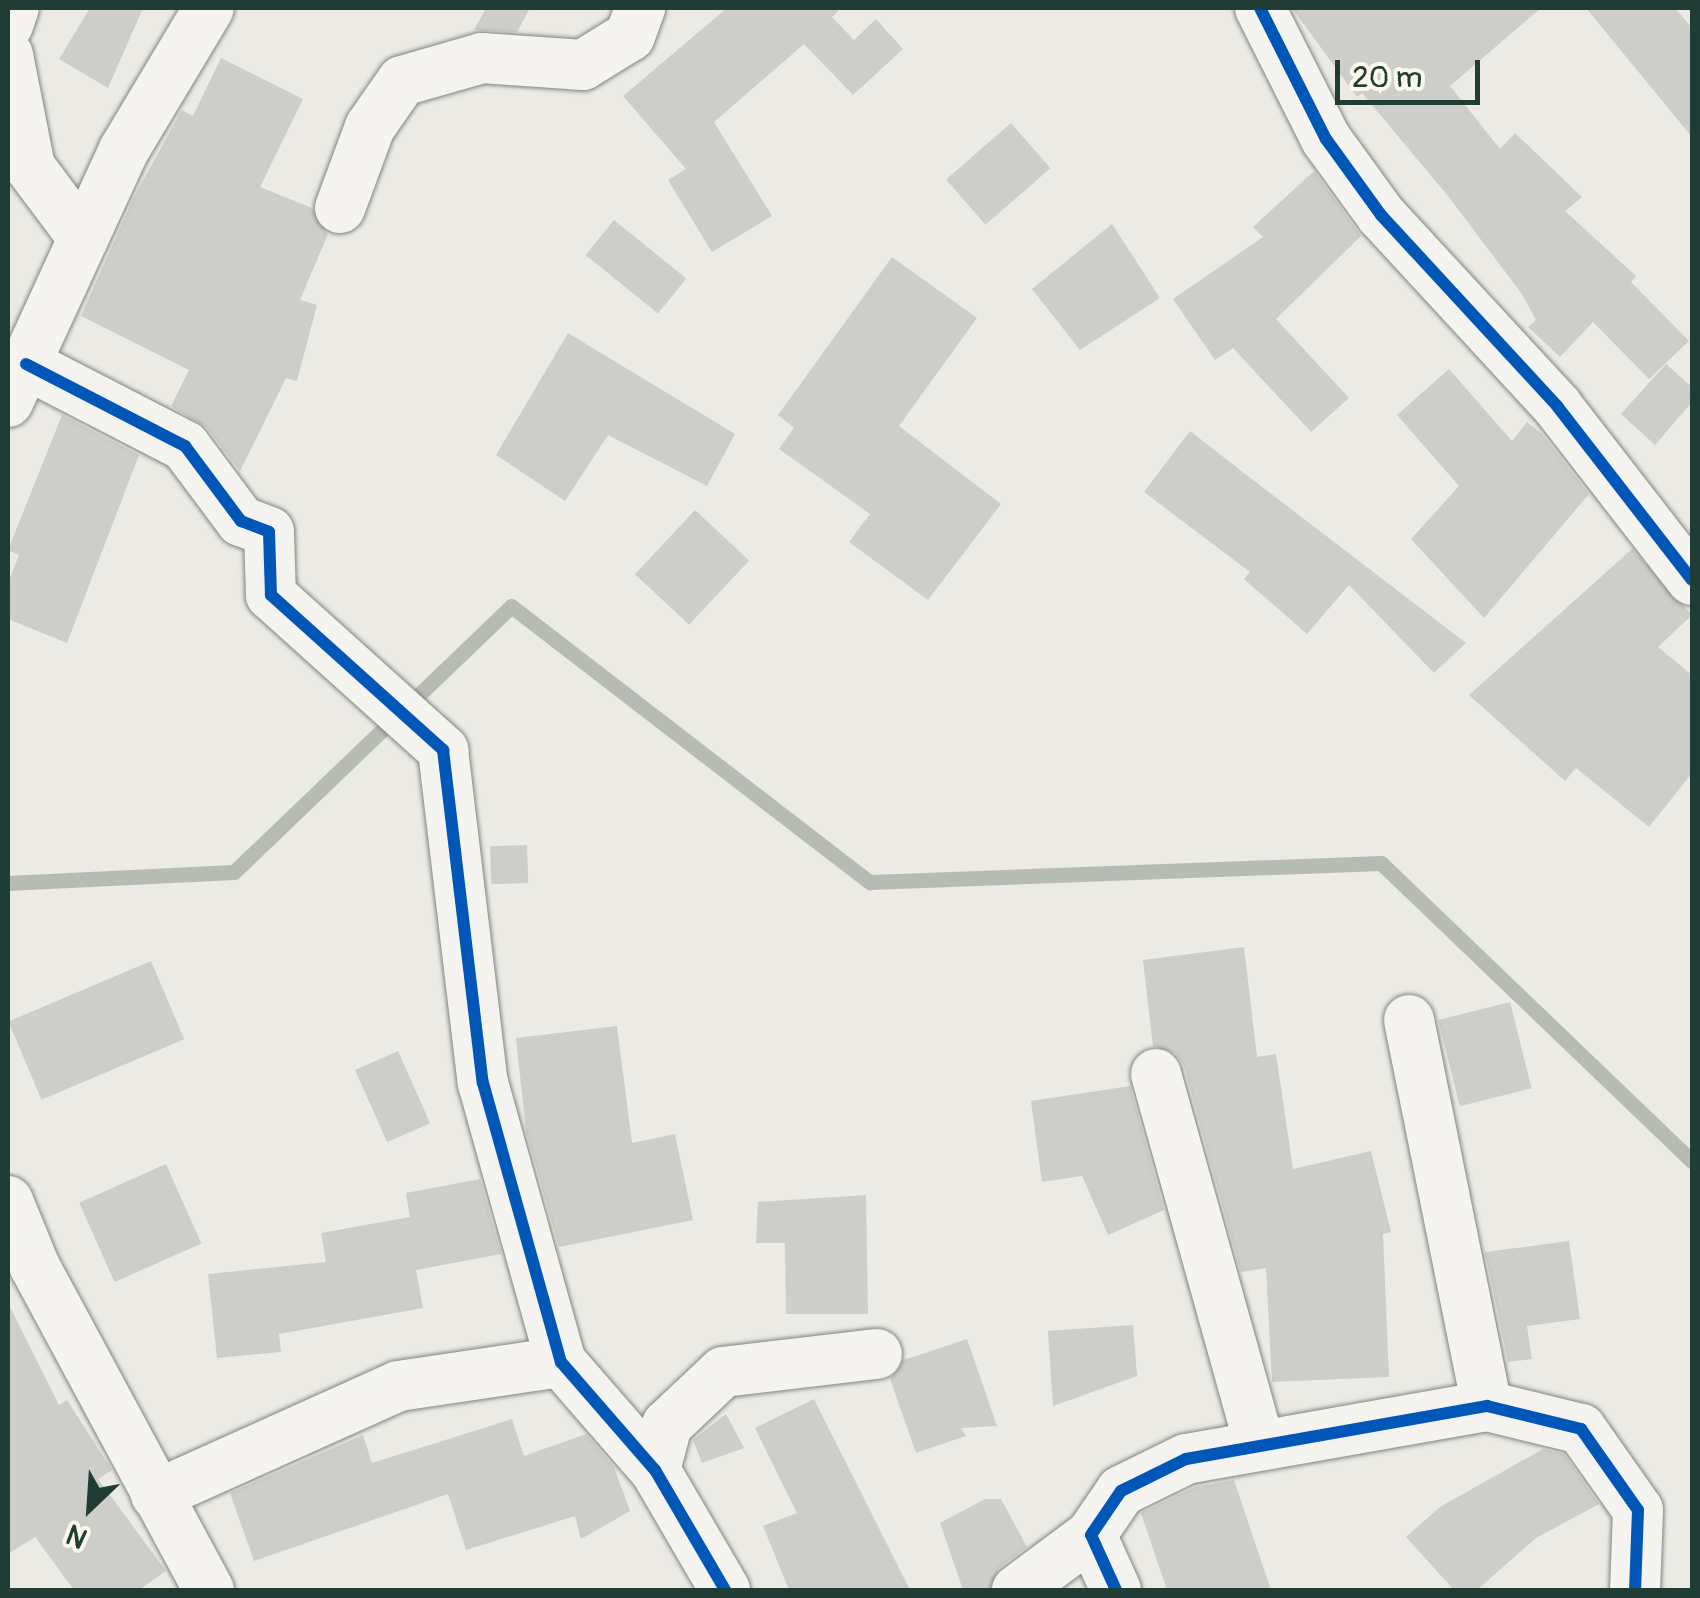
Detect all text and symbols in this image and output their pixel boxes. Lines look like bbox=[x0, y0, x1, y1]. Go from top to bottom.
scale bar bbox=[1340, 40, 1485, 102]
text: 20 m bbox=[1352, 59, 1422, 96]
north arrow bbox=[40, 1458, 140, 1558]
text: N bbox=[61, 1516, 93, 1556]

